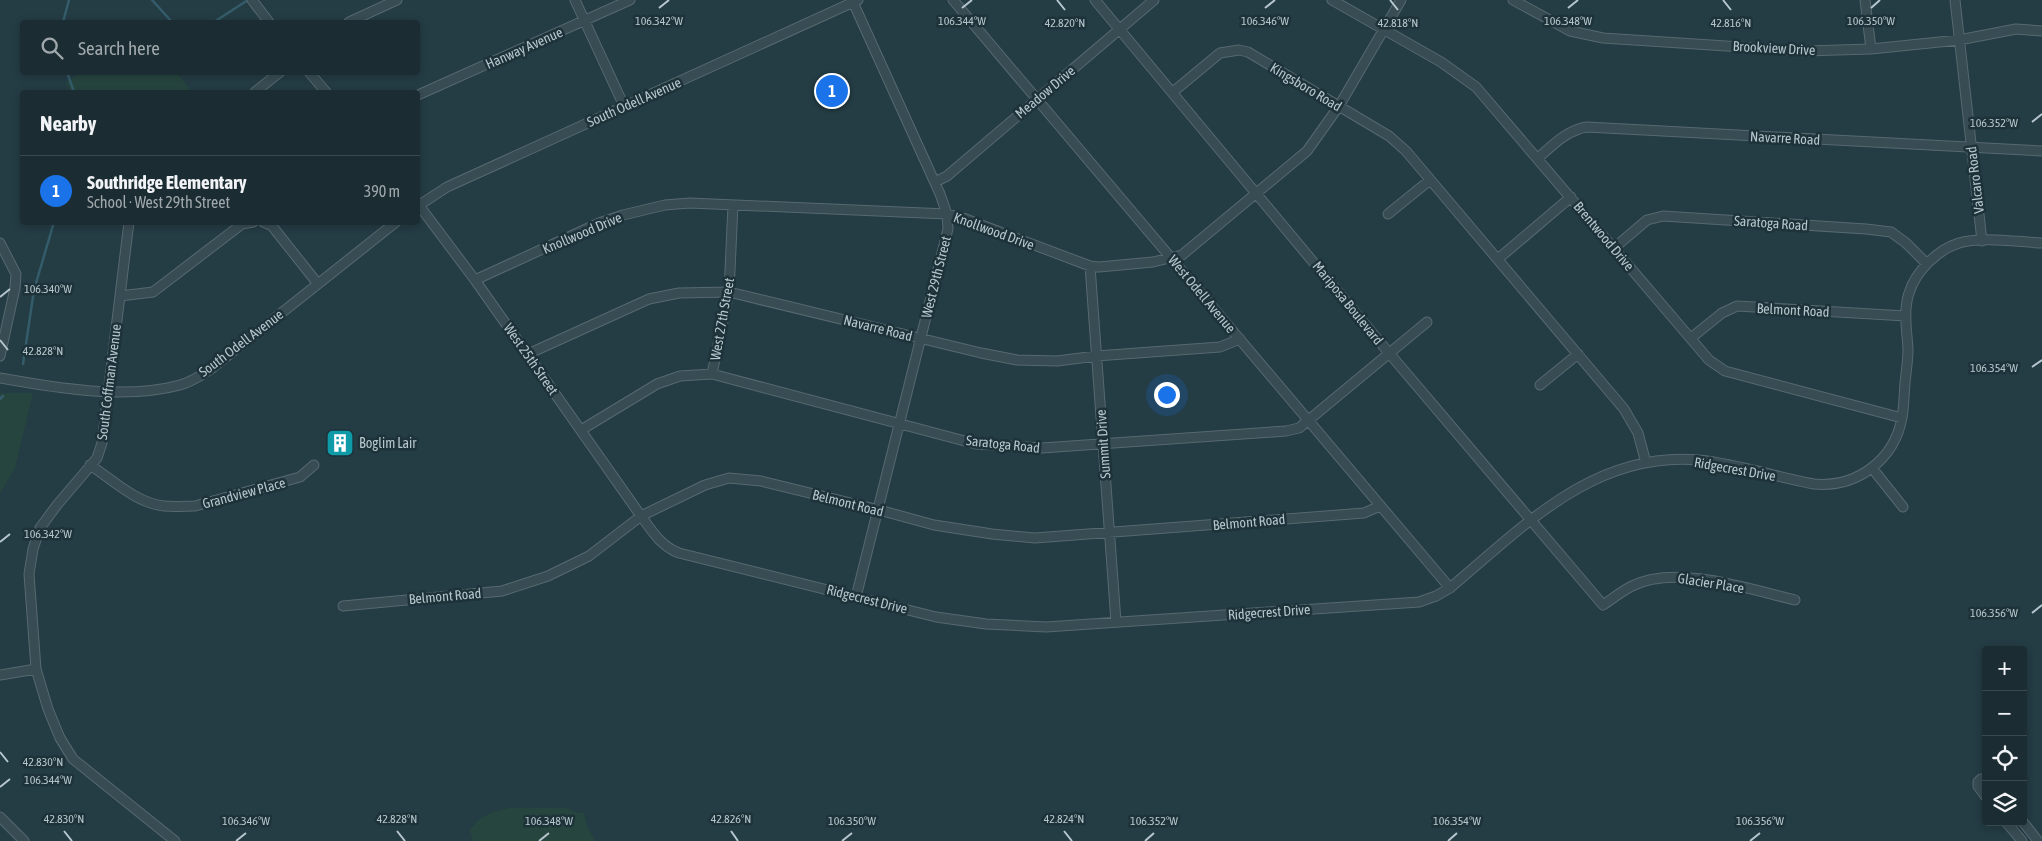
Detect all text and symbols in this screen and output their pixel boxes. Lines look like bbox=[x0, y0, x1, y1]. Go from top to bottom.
text: 106.342°W bbox=[635, 14, 683, 28]
text: 106.344°W bbox=[938, 14, 986, 28]
text: 106.346°W bbox=[1241, 14, 1289, 28]
text: 106.348°W bbox=[1544, 14, 1592, 28]
text: 106.350°W bbox=[1847, 14, 1895, 28]
text: 42.820°N bbox=[1045, 16, 1085, 30]
text: 42.818°N bbox=[1378, 16, 1418, 30]
text: 42.816°N bbox=[1711, 16, 1751, 30]
search box bbox=[20, 20, 420, 75]
street label: Hanway Avenue bbox=[483, 24, 565, 72]
icon: search bbox=[38, 34, 66, 62]
text: Search here bbox=[78, 37, 160, 59]
street label: Brookview Drive bbox=[1732, 38, 1816, 58]
street label: Kingsboro Road bbox=[1267, 59, 1345, 115]
street label: Meadow Drive bbox=[1012, 62, 1078, 122]
pin: 1 bbox=[816, 72, 848, 110]
street label: South Odell Avenue bbox=[585, 74, 683, 130]
text: Nearby bbox=[40, 111, 96, 135]
text: 106.352°W bbox=[1970, 116, 2018, 130]
street label: Navarre Road bbox=[1750, 128, 1820, 148]
street label: Valcaro Road bbox=[1963, 145, 1987, 215]
text: Southridge Elementary bbox=[87, 171, 247, 193]
text: 1 bbox=[52, 182, 60, 200]
text: 390 m bbox=[364, 182, 400, 200]
text: School · West 29th Street bbox=[87, 193, 230, 211]
street label: Brentwood Drive bbox=[1571, 198, 1637, 274]
street label: Knollwood Drive bbox=[540, 209, 624, 257]
street label: Knollwood Drive bbox=[952, 209, 1036, 253]
street label: Saratoga Road bbox=[1733, 212, 1809, 234]
street label: West 29th Street bbox=[918, 235, 954, 319]
street label: West Odell Avenue bbox=[1165, 252, 1239, 336]
street label: Mariposa Boulevard bbox=[1310, 258, 1386, 348]
street label: West 27th Street bbox=[707, 276, 737, 362]
text: 106.340°W bbox=[24, 282, 72, 296]
street label: Belmont Road bbox=[1756, 300, 1830, 320]
street label: South Odell Avenue bbox=[196, 306, 286, 380]
street label: Navarre Road bbox=[842, 312, 914, 344]
street label: West 25th Street bbox=[500, 320, 562, 398]
street label: South Coffman Avenue bbox=[94, 323, 124, 441]
text: 42.828°N bbox=[23, 344, 63, 358]
text: 106.354°W bbox=[1970, 361, 2018, 375]
your location bbox=[1154, 382, 1180, 408]
street label: Summit Drive bbox=[1093, 409, 1113, 479]
building icon: Boglim Lair bbox=[325, 428, 355, 458]
street label: Saratoga Road bbox=[965, 432, 1041, 456]
place label: Boglim Lair bbox=[359, 435, 417, 451]
street label: Ridgecrest Drive bbox=[1693, 454, 1777, 484]
street label: Grandview Place bbox=[201, 474, 287, 512]
street label: Belmont Road bbox=[811, 486, 885, 520]
street label: Belmont Road bbox=[1212, 511, 1286, 533]
text: 106.342°W bbox=[24, 527, 72, 541]
street label: Glacier Place bbox=[1677, 570, 1745, 596]
street label: Ridgecrest Drive bbox=[825, 581, 909, 617]
street label: Belmont Road bbox=[408, 585, 482, 607]
street label: Ridgecrest Drive bbox=[1227, 601, 1311, 623]
text: 106.356°W bbox=[1970, 606, 2018, 620]
map controls bbox=[1982, 646, 2027, 826]
button: + bbox=[1982, 646, 2027, 691]
button: − bbox=[1982, 691, 2027, 736]
button: locate bbox=[1982, 736, 2027, 781]
text: 42.830°N bbox=[23, 755, 63, 769]
text: 106.344°W bbox=[24, 773, 72, 787]
button: layers bbox=[1982, 781, 2027, 826]
text: 42.830°N bbox=[44, 812, 84, 826]
text: 42.828°N bbox=[377, 812, 417, 826]
text: 42.826°N bbox=[711, 812, 751, 826]
text: 42.824°N bbox=[1044, 812, 1084, 826]
text: 106.346°W bbox=[222, 814, 270, 828]
text: 106.348°W bbox=[525, 814, 573, 828]
text: 106.350°W bbox=[828, 814, 876, 828]
text: 106.352°W bbox=[1130, 814, 1178, 828]
text: 106.354°W bbox=[1433, 814, 1481, 828]
text: 106.356°W bbox=[1736, 814, 1784, 828]

